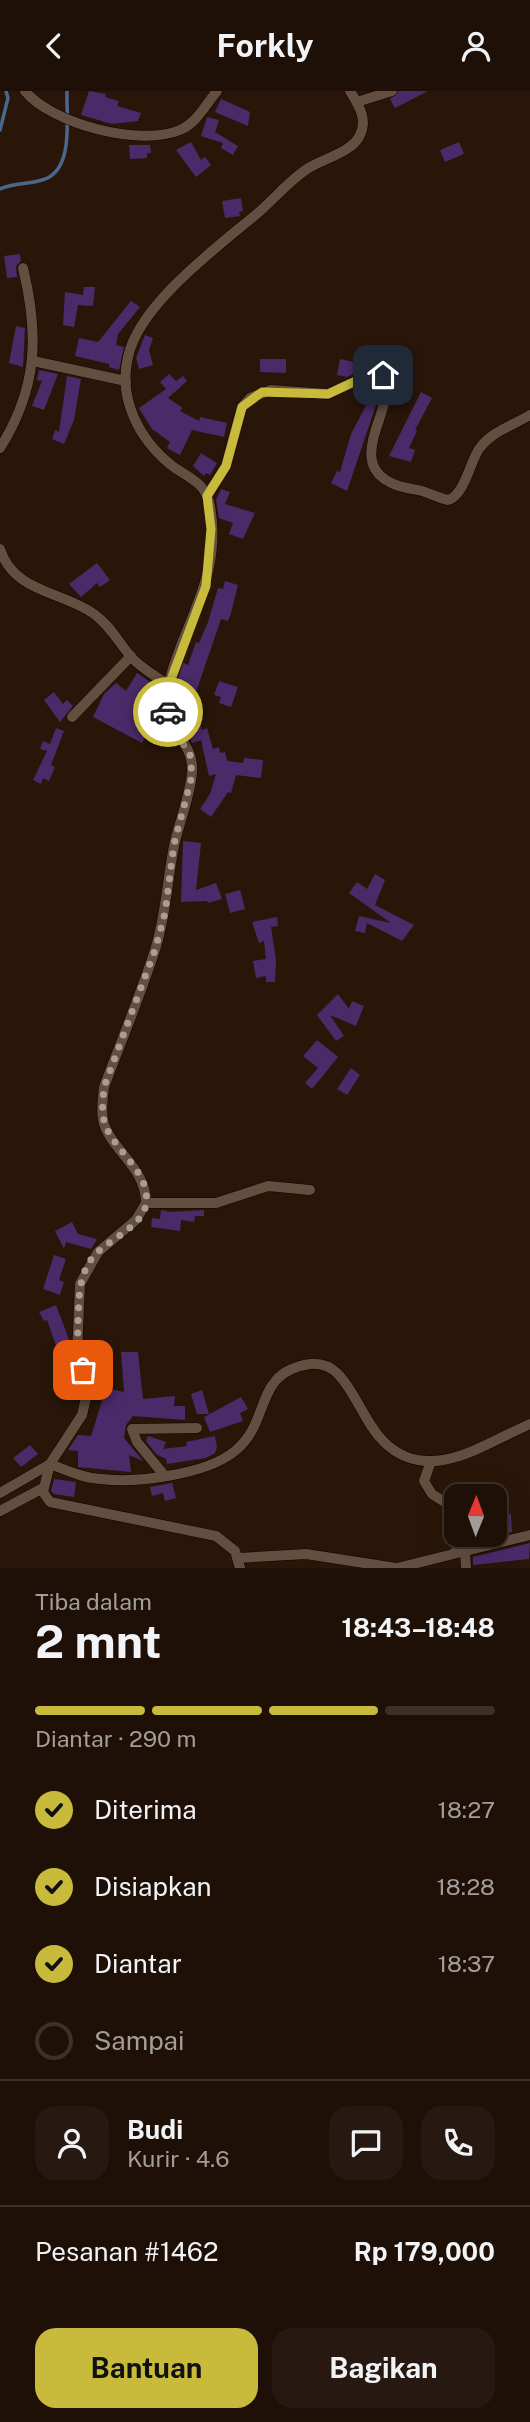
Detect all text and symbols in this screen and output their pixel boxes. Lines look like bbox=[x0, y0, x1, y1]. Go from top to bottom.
icon: back bbox=[35, 27, 73, 65]
text: Forkly bbox=[217, 27, 313, 64]
icon: person bbox=[457, 27, 495, 65]
pin bbox=[353, 345, 413, 405]
icon: home bbox=[364, 356, 402, 394]
courier bbox=[133, 677, 203, 747]
icon: car bbox=[149, 693, 187, 731]
pin bbox=[53, 1340, 113, 1400]
icon: bag bbox=[64, 1351, 102, 1389]
north arrow bbox=[444, 1484, 508, 1547]
map controls bbox=[444, 1484, 507, 1547]
text: Tiba dalam bbox=[35, 1588, 152, 1615]
text: 18:43–18:48 bbox=[342, 1612, 495, 1643]
text: 2 mnt bbox=[35, 1614, 161, 1668]
text: Diantar · 290 m bbox=[35, 1725, 197, 1752]
icon: check bbox=[35, 1791, 73, 1829]
text: Diterima bbox=[94, 1794, 197, 1825]
text: 18:27 bbox=[438, 1796, 495, 1823]
icon: check bbox=[35, 1868, 73, 1906]
text: Disiapkan bbox=[94, 1871, 212, 1902]
text: 18:28 bbox=[437, 1873, 495, 1900]
icon: check bbox=[35, 1945, 73, 1983]
text: Diantar bbox=[94, 1948, 182, 1979]
text: 18:37 bbox=[438, 1950, 495, 1977]
text: Sampai bbox=[94, 2025, 184, 2056]
button: person bbox=[35, 2106, 109, 2180]
button: chat bbox=[329, 2106, 403, 2180]
button: phone bbox=[421, 2106, 495, 2180]
text: Budi bbox=[127, 2114, 183, 2145]
text: Kurir · 4.6 bbox=[127, 2145, 230, 2172]
text: Pesanan #1462 bbox=[35, 2236, 219, 2267]
text: Rp 179,000 bbox=[354, 2236, 495, 2267]
button: Bantuan bbox=[35, 2328, 258, 2408]
button: Bagikan bbox=[272, 2328, 495, 2408]

